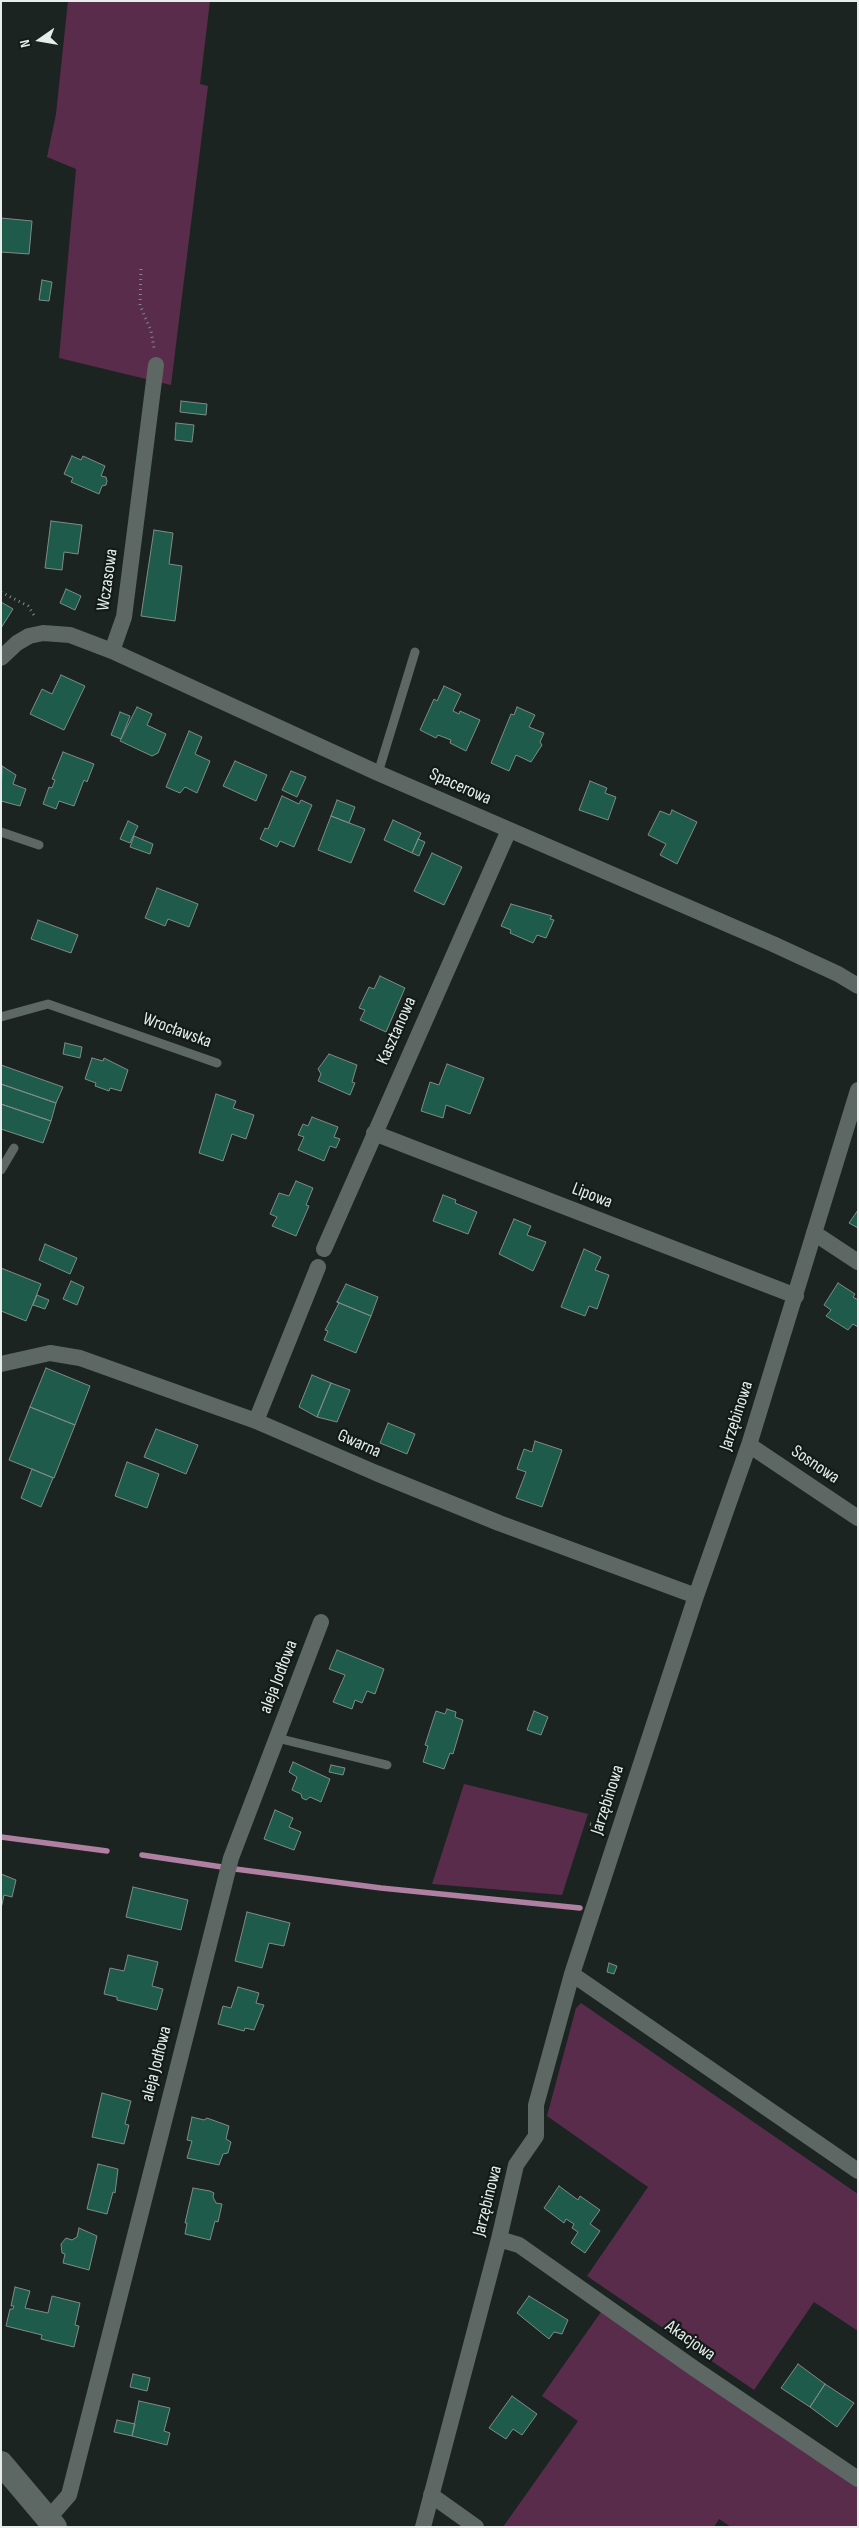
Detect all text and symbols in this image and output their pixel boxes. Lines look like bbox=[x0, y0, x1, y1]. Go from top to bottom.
north arrow bbox=[15, 15, 65, 65]
text: N bbox=[16, 38, 34, 49]
street label: Wczasowa bbox=[93, 548, 123, 612]
street label: Spacerowa bbox=[426, 764, 494, 810]
street label: Kasztanowa bbox=[373, 994, 421, 1068]
street label: Wrocławska bbox=[140, 1009, 214, 1053]
street label: Lipowa bbox=[569, 1178, 615, 1214]
street label: Jarzębinowa bbox=[716, 1378, 758, 1454]
street label: Gwarna bbox=[334, 1425, 384, 1463]
street label: Sosnowa bbox=[787, 1441, 843, 1489]
street label: aleja Jodłowa bbox=[255, 1637, 303, 1717]
street label: Jarzębinowa bbox=[587, 1762, 629, 1838]
street label: aleja Jodłowa bbox=[137, 2024, 177, 2104]
street label: Jarzębinowa bbox=[469, 2163, 507, 2239]
street label: Akacjowa bbox=[661, 2316, 719, 2366]

